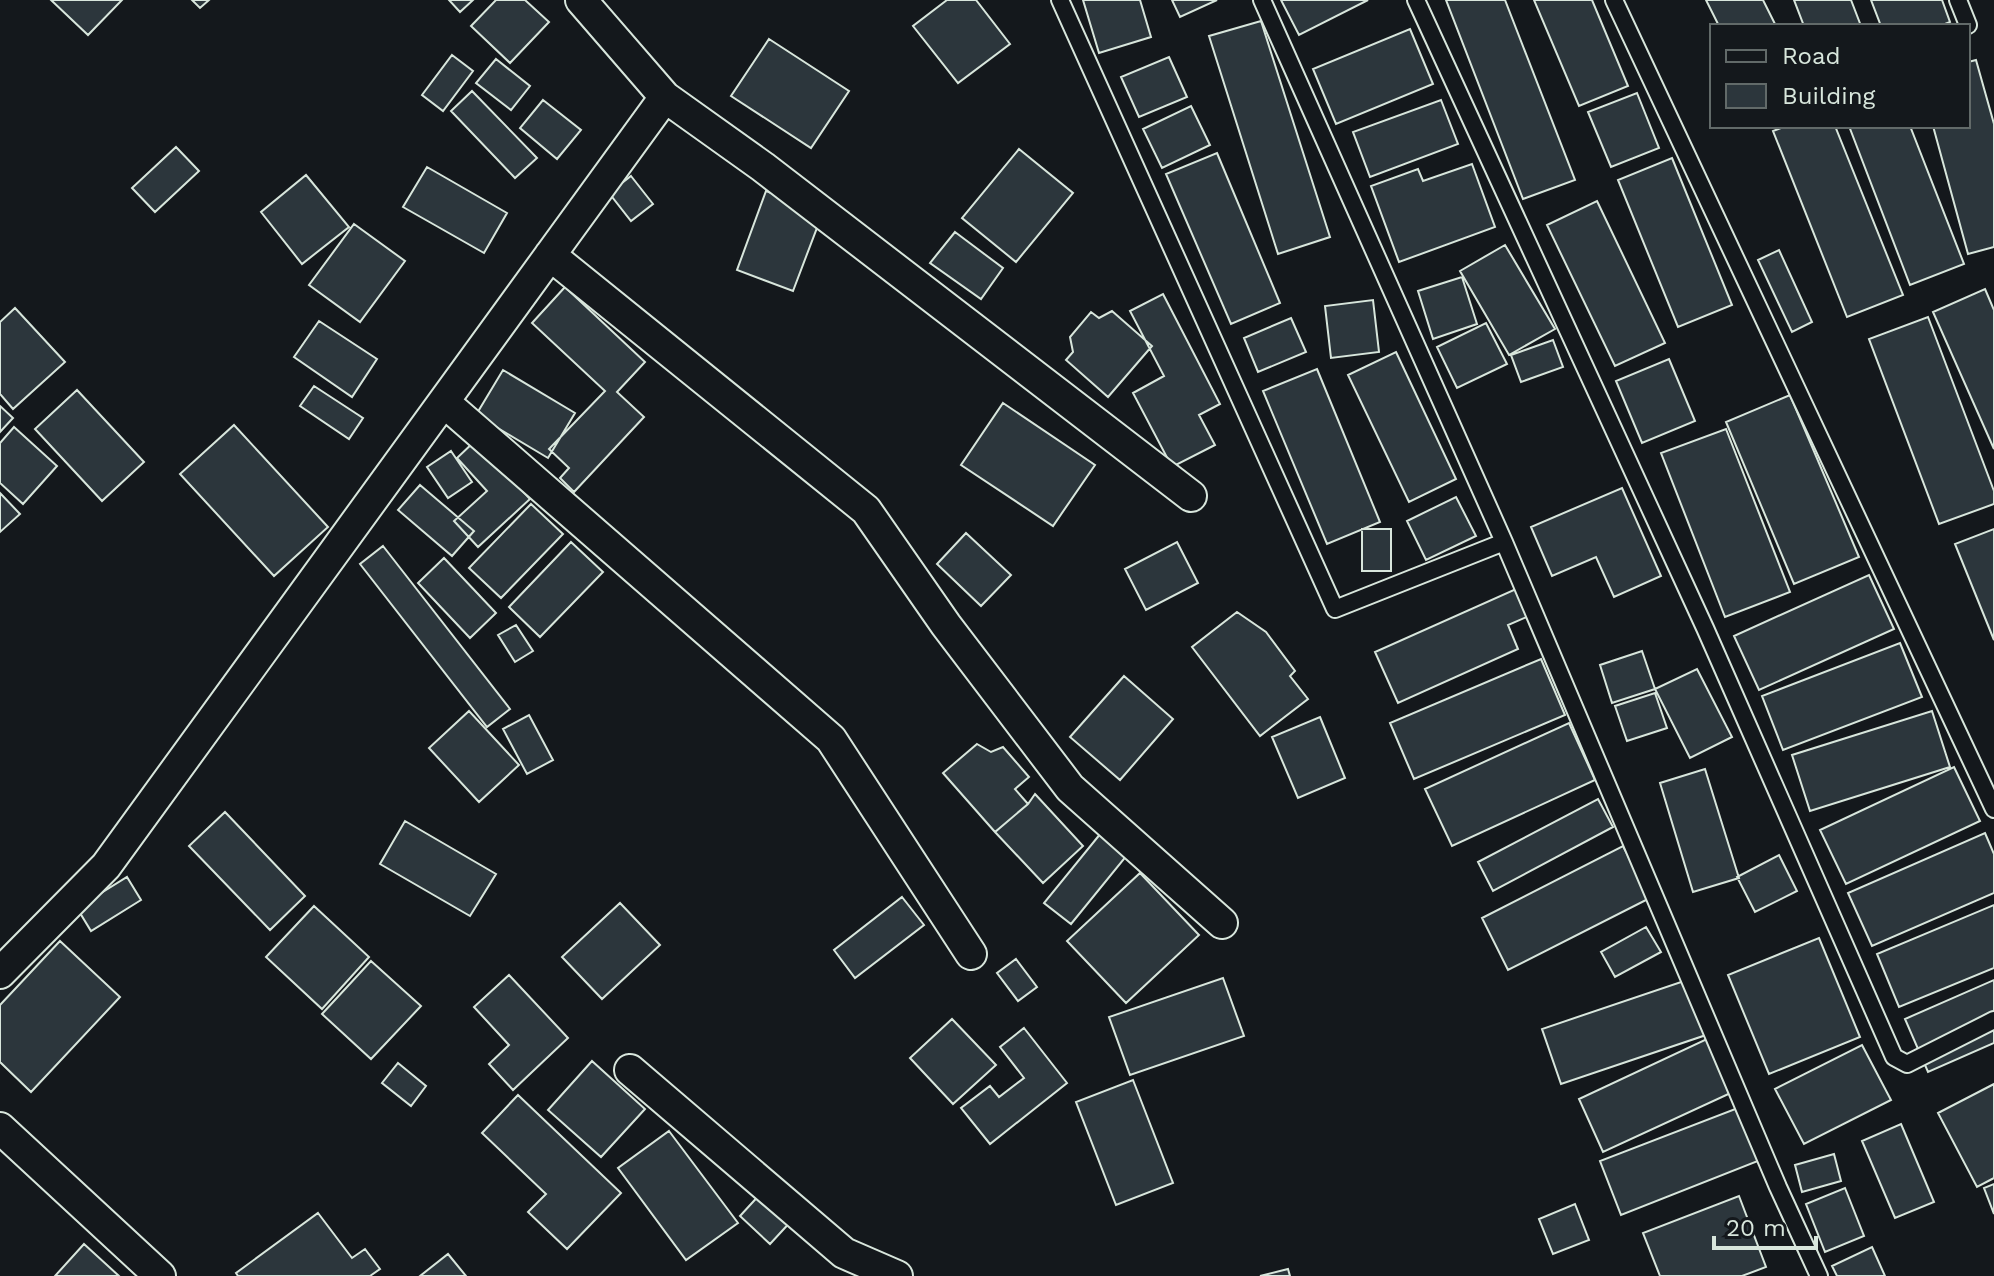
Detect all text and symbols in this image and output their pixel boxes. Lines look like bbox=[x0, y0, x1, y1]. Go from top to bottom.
legend bbox=[1710, 24, 1970, 128]
text: Road bbox=[1782, 42, 1841, 70]
text: Building bbox=[1782, 82, 1875, 110]
scale bar bbox=[1714, 1200, 1816, 1250]
text: 20 m bbox=[1726, 1214, 1786, 1242]

